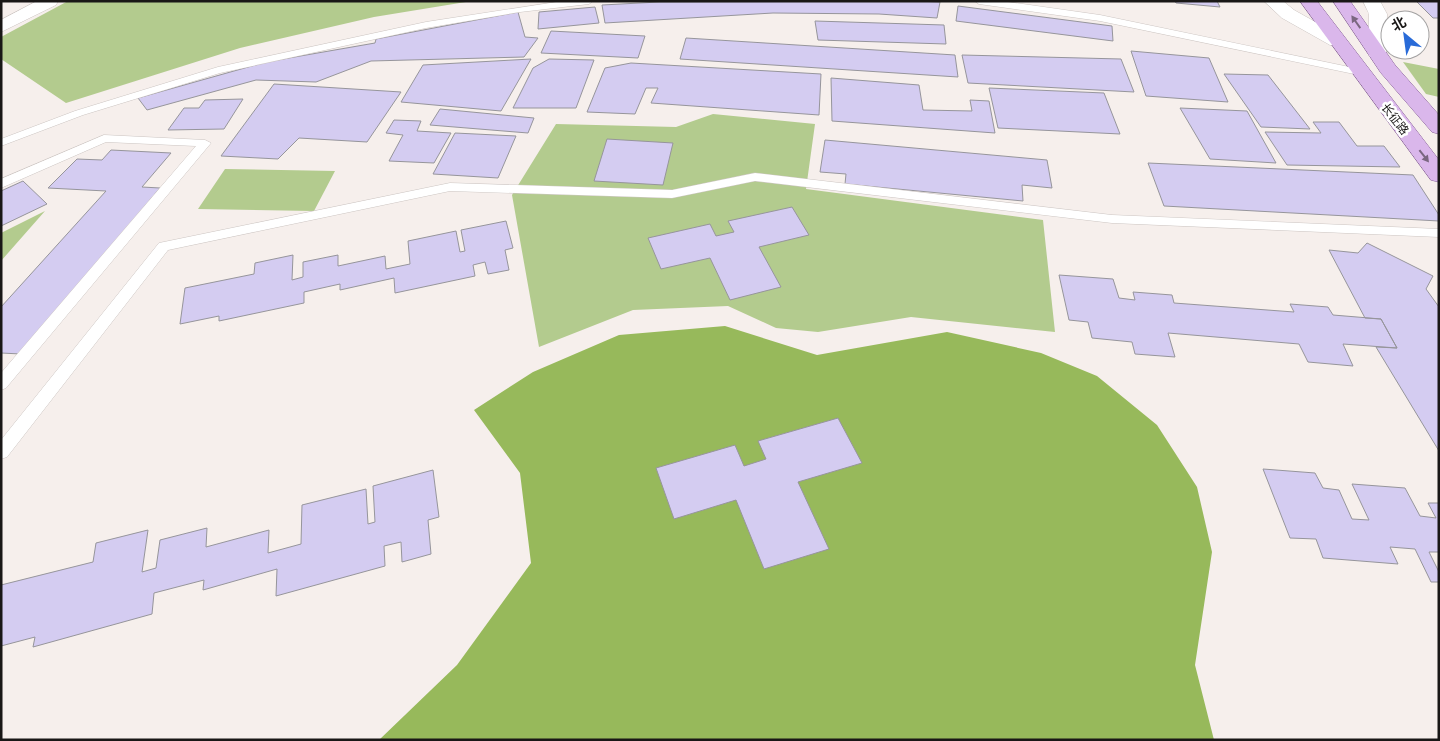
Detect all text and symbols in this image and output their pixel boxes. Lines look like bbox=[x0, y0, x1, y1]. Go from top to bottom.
north arrow bbox=[1380, 10, 1430, 60]
text: 北 bbox=[1388, 12, 1409, 35]
one-way arrow bbox=[1351, 15, 1361, 29]
street label: 长征路 bbox=[1378, 100, 1412, 138]
one-way arrow bbox=[1418, 149, 1429, 162]

